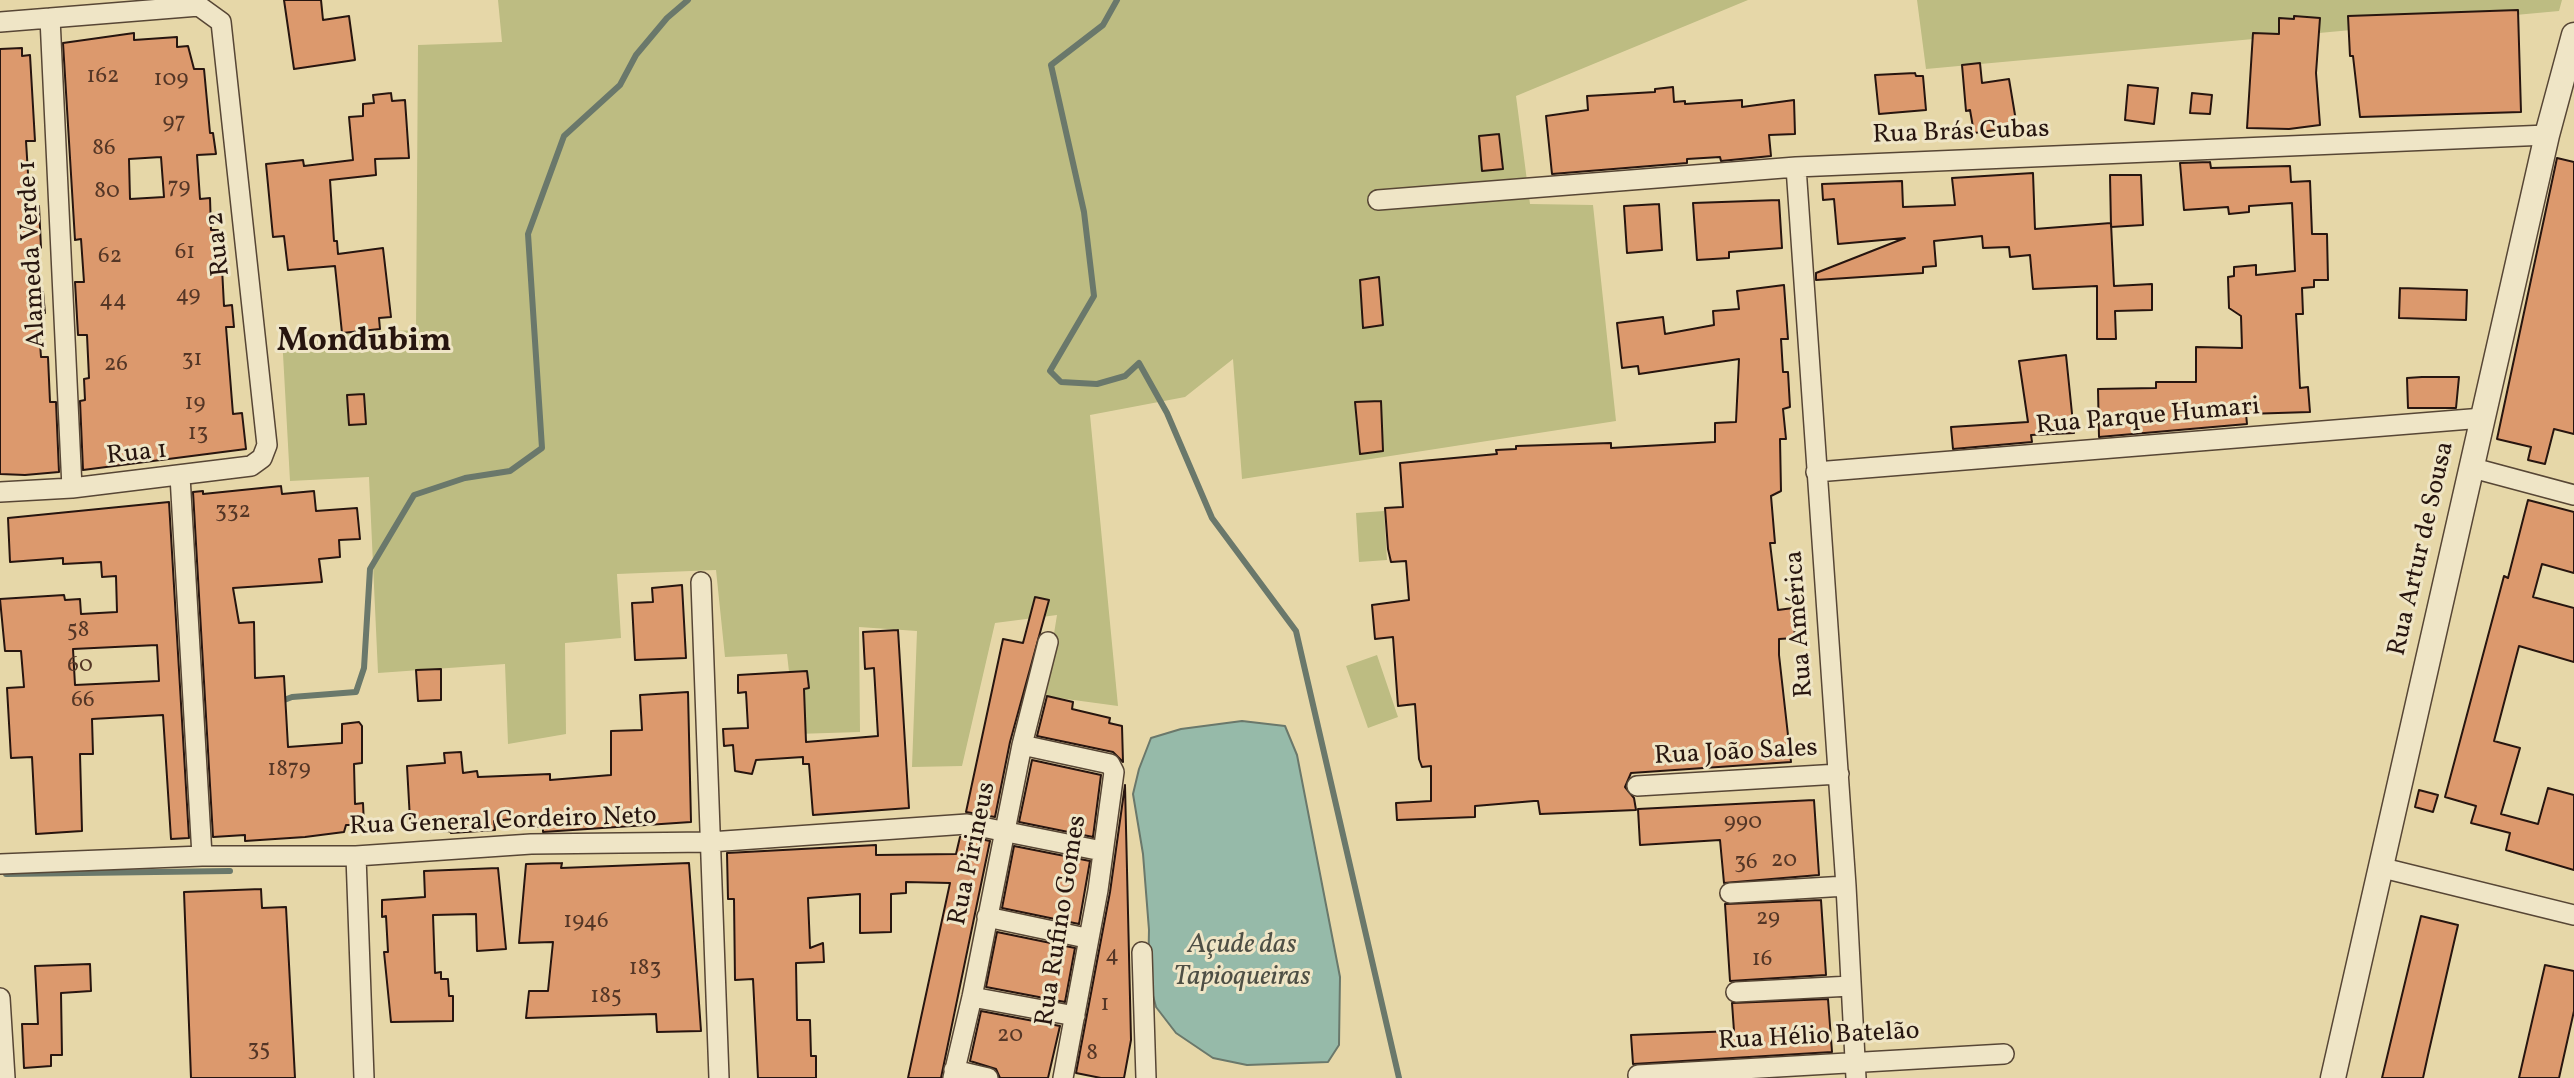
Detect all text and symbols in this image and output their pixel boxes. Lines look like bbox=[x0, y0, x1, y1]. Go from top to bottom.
house number: 162 bbox=[87, 64, 119, 92]
house number: 109 bbox=[154, 67, 188, 95]
house number: 97 bbox=[162, 110, 186, 138]
street label: Rua Brás Cubas bbox=[1872, 115, 2050, 153]
house number: 86 bbox=[92, 136, 116, 164]
street label: Alameda Verde 1 bbox=[14, 159, 54, 349]
house number: 79 bbox=[168, 175, 190, 203]
house number: 80 bbox=[94, 179, 120, 207]
street label: Rua 2 bbox=[201, 210, 239, 278]
house number: 61 bbox=[175, 240, 195, 268]
house number: 62 bbox=[98, 244, 122, 272]
house number: 49 bbox=[176, 283, 200, 311]
house number: 44 bbox=[99, 288, 127, 316]
district label: Mondubim bbox=[277, 324, 451, 364]
house number: 31 bbox=[182, 347, 202, 375]
house number: 26 bbox=[104, 352, 128, 380]
house number: 19 bbox=[185, 391, 205, 419]
street label: Rua Parque Humari bbox=[2035, 393, 2261, 443]
house number: 13 bbox=[188, 421, 208, 449]
street label: Rua 1 bbox=[105, 436, 169, 474]
street label: Rua Artur de Sousa bbox=[2383, 439, 2463, 659]
house number: 332 bbox=[215, 499, 251, 527]
street label: Rua América bbox=[1780, 549, 1822, 699]
house number: 58 bbox=[67, 618, 89, 646]
house number: 60 bbox=[67, 653, 93, 681]
house number: 66 bbox=[71, 688, 95, 716]
street label: Rua João Sales bbox=[1654, 734, 1818, 774]
house number: 1879 bbox=[267, 757, 311, 785]
street label: Rua Pirineus bbox=[944, 779, 1004, 929]
street label: Rua General Cordeiro Neto bbox=[349, 802, 657, 844]
house number: 990 bbox=[1724, 810, 1762, 838]
street label: Rua Rufino Gomes bbox=[1031, 813, 1095, 1029]
house number: 20 bbox=[1771, 848, 1797, 876]
house number: 36 bbox=[1734, 850, 1758, 878]
house number: 29 bbox=[1756, 906, 1780, 934]
house number: 1946 bbox=[563, 909, 609, 937]
water label: Açude das Tapioqueiras bbox=[1173, 930, 1311, 996]
house number: 4 bbox=[1105, 943, 1119, 971]
house number: 16 bbox=[1752, 947, 1772, 975]
house number: 183 bbox=[629, 956, 661, 984]
house number: 185 bbox=[590, 984, 622, 1012]
house number: 1 bbox=[1101, 992, 1109, 1020]
street label: Rua Hélio Batelão bbox=[1718, 1017, 1920, 1059]
house number: 20 bbox=[997, 1023, 1023, 1051]
house number: 35 bbox=[248, 1037, 270, 1065]
house number: 8 bbox=[1086, 1041, 1098, 1069]

